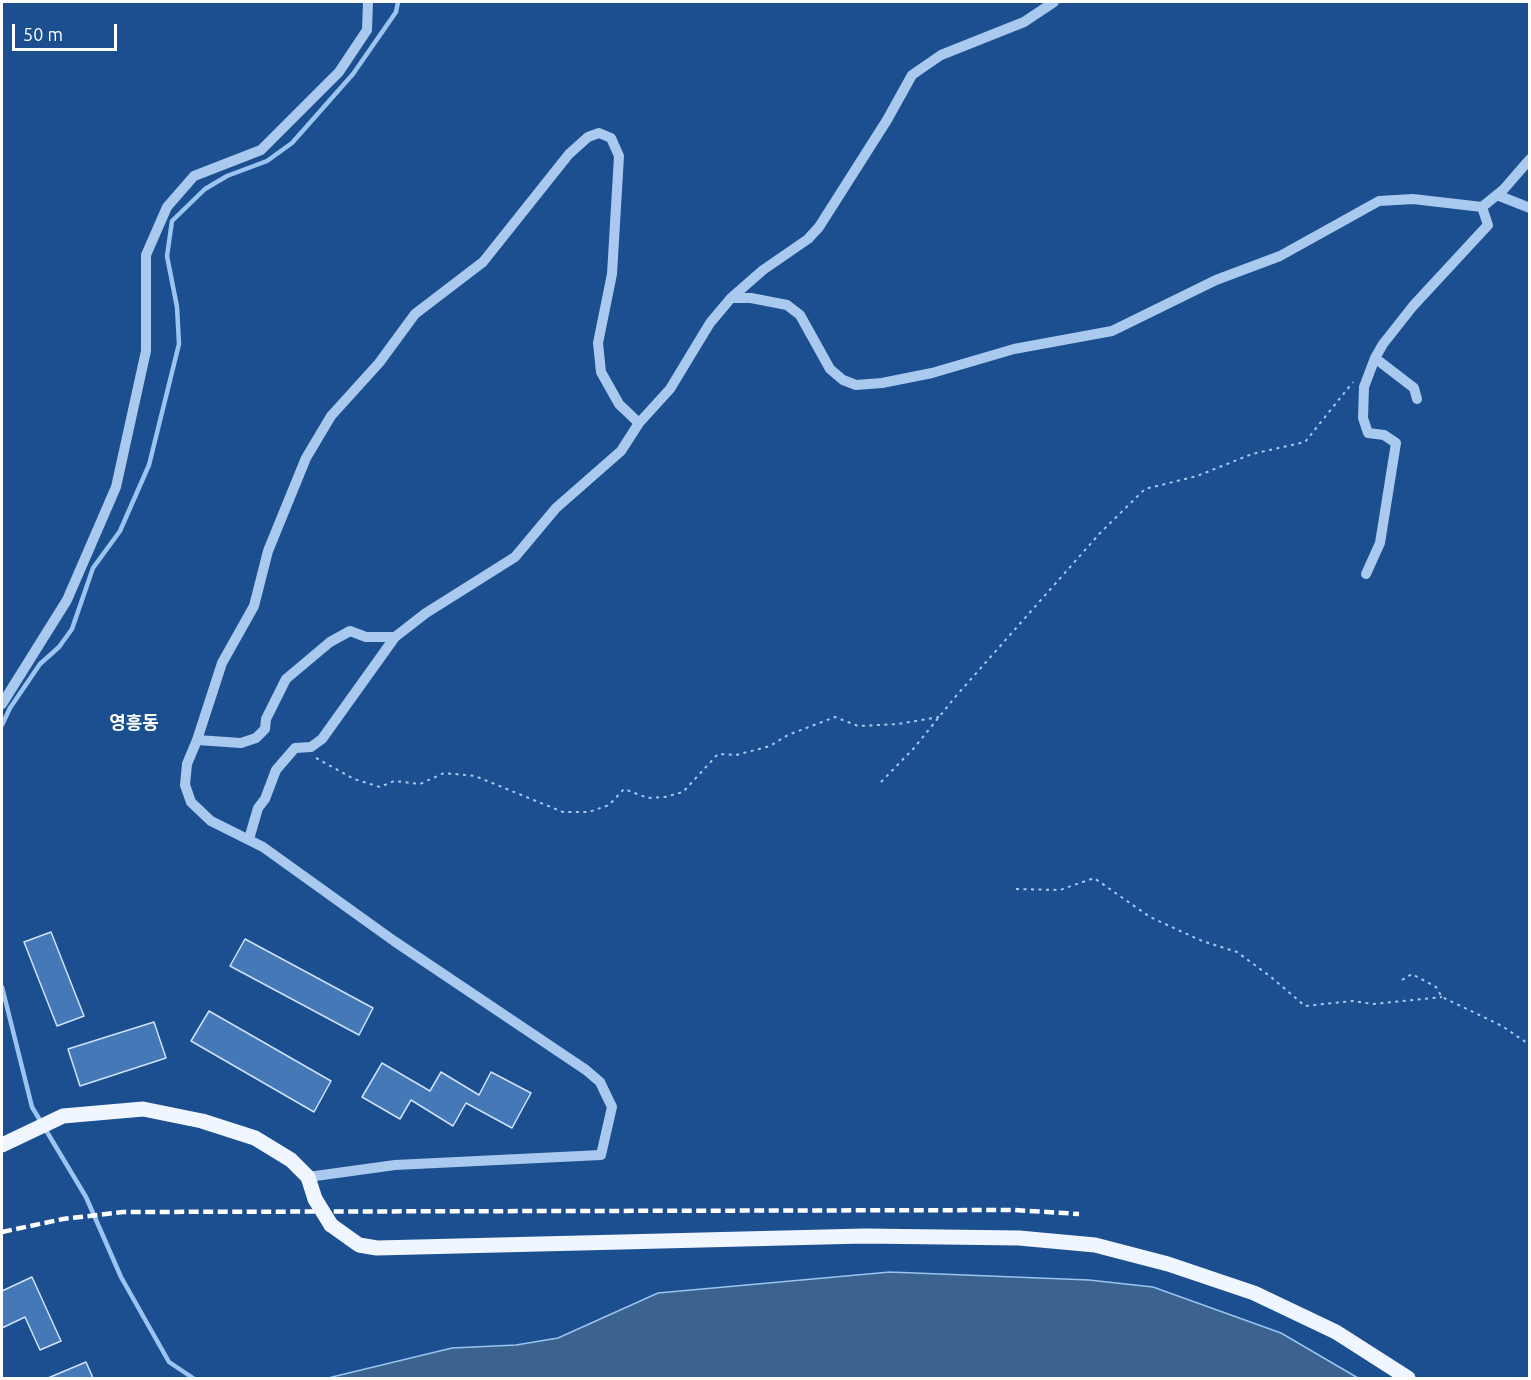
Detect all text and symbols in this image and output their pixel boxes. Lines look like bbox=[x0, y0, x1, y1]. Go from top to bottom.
scale bar bbox=[15, 12, 120, 50]
text: 50 m bbox=[23, 24, 63, 44]
district label: 영흥동 bbox=[109, 712, 159, 734]

